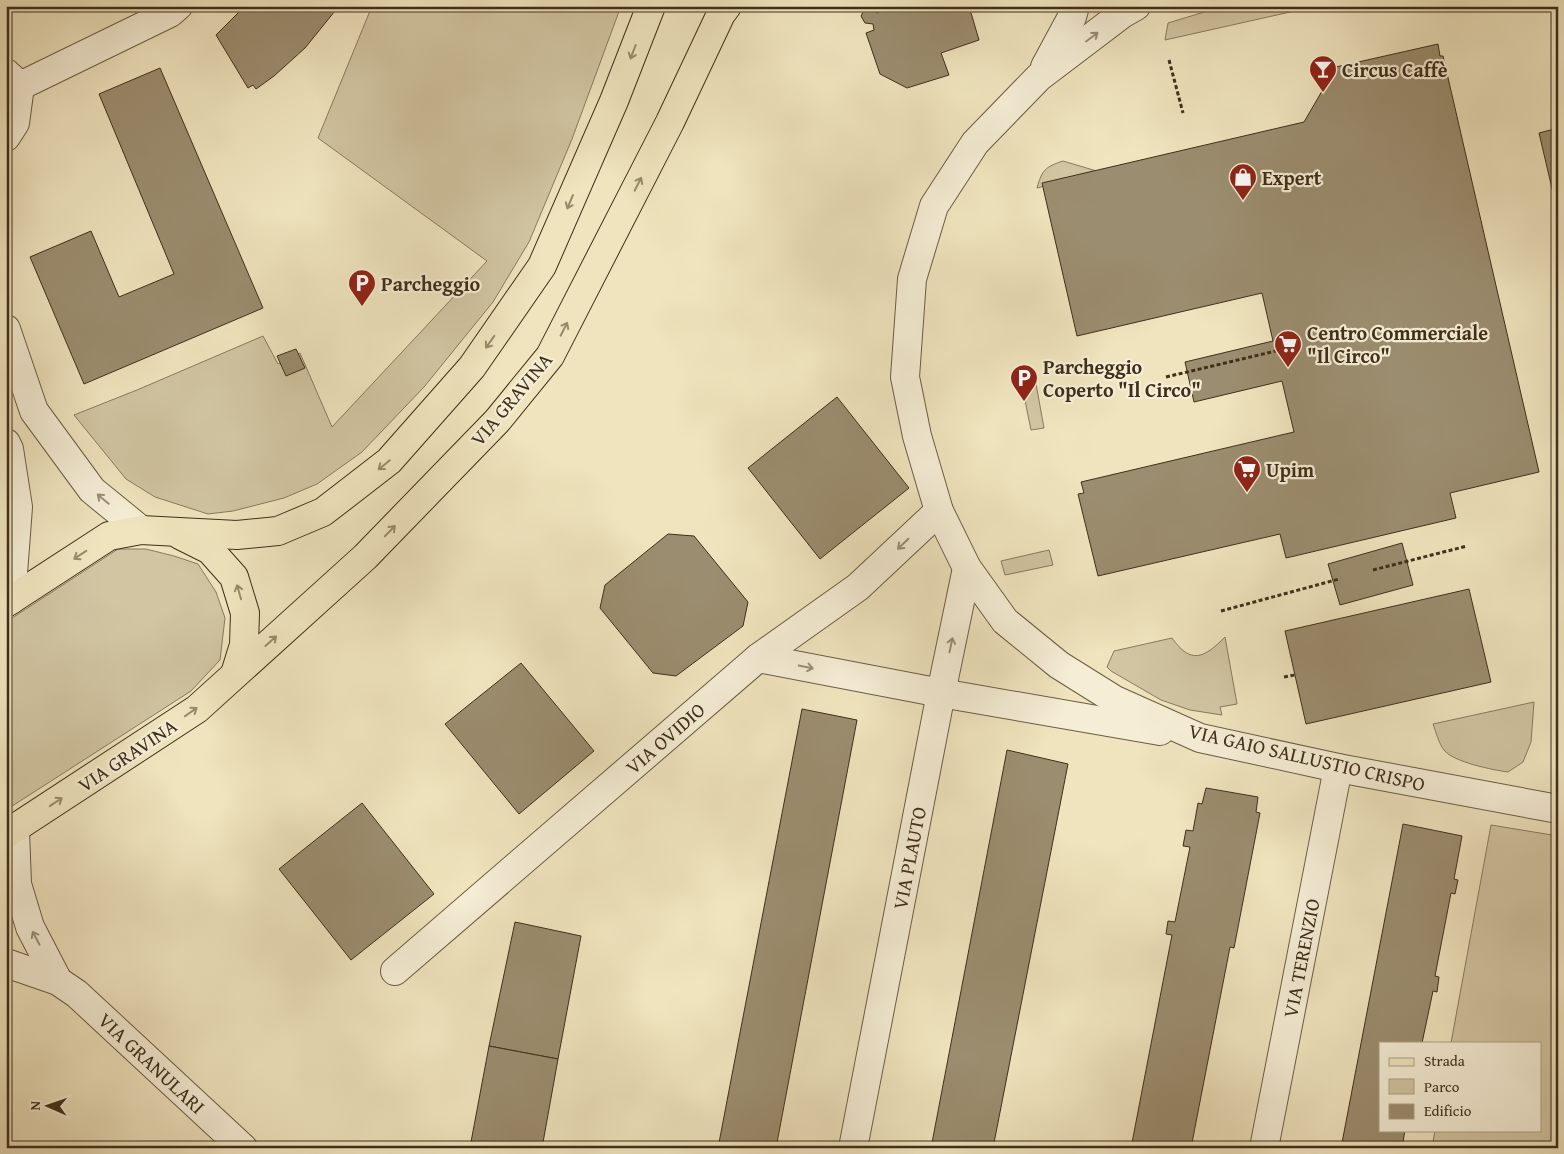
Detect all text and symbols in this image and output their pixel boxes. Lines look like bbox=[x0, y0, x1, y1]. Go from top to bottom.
one-way arrow bbox=[1085, 32, 1099, 42]
one-way arrow bbox=[628, 44, 637, 59]
bar icon: Circus Caffè bbox=[1308, 54, 1338, 93]
place label: Circus Caffè bbox=[1342, 55, 1448, 84]
shop icon: Expert bbox=[1228, 162, 1258, 201]
place label: Expert bbox=[1262, 163, 1322, 192]
one-way arrow bbox=[633, 177, 643, 192]
one-way arrow bbox=[565, 194, 575, 209]
parking icon: Parcheggio bbox=[347, 268, 377, 307]
place label: Parcheggio bbox=[381, 269, 481, 298]
place label: Centro Commerciale "Il Circo" bbox=[1307, 318, 1488, 370]
one-way arrow bbox=[560, 322, 569, 337]
supermarket icon: Centro Commerciale "Il Circo" bbox=[1273, 329, 1303, 368]
one-way arrow bbox=[485, 335, 495, 349]
street label: VIA GRAVINA bbox=[463, 346, 559, 452]
place label: Parcheggio Coperto "Il Circo" bbox=[1043, 352, 1201, 404]
parking icon: Parcheggio Coperto "Il Circo" bbox=[1009, 363, 1039, 402]
supermarket icon: Upim bbox=[1232, 454, 1262, 493]
place label: Upim bbox=[1266, 455, 1314, 484]
one-way arrow bbox=[378, 459, 391, 470]
one-way arrow bbox=[97, 493, 110, 504]
one-way arrow bbox=[384, 525, 396, 537]
one-way arrow bbox=[898, 538, 910, 550]
one-way arrow bbox=[74, 550, 88, 560]
one-way arrow bbox=[233, 585, 243, 601]
one-way arrow bbox=[265, 636, 278, 647]
one-way arrow bbox=[947, 638, 956, 654]
one-way arrow bbox=[797, 663, 813, 672]
street label: VIA OVIDIO bbox=[619, 695, 711, 781]
one-way arrow bbox=[184, 707, 198, 717]
street label: VIA GRAVINA bbox=[72, 711, 182, 799]
street label: VIA GAIO SALLUSTIO CRISPO bbox=[1186, 716, 1428, 798]
one-way arrow bbox=[49, 797, 63, 808]
street label: VIA PLAUTO bbox=[885, 804, 933, 912]
street label: VIA TERENZIO bbox=[1275, 896, 1327, 1020]
one-way arrow bbox=[31, 930, 41, 945]
street label: VIA GRANULARI bbox=[92, 1006, 212, 1120]
legend bbox=[1379, 1042, 1542, 1132]
text: Strada bbox=[1424, 1050, 1465, 1071]
text: Parco bbox=[1424, 1076, 1460, 1097]
north arrow bbox=[22, 1082, 72, 1132]
text: N bbox=[25, 1100, 45, 1111]
text: Edificio bbox=[1424, 1100, 1472, 1121]

